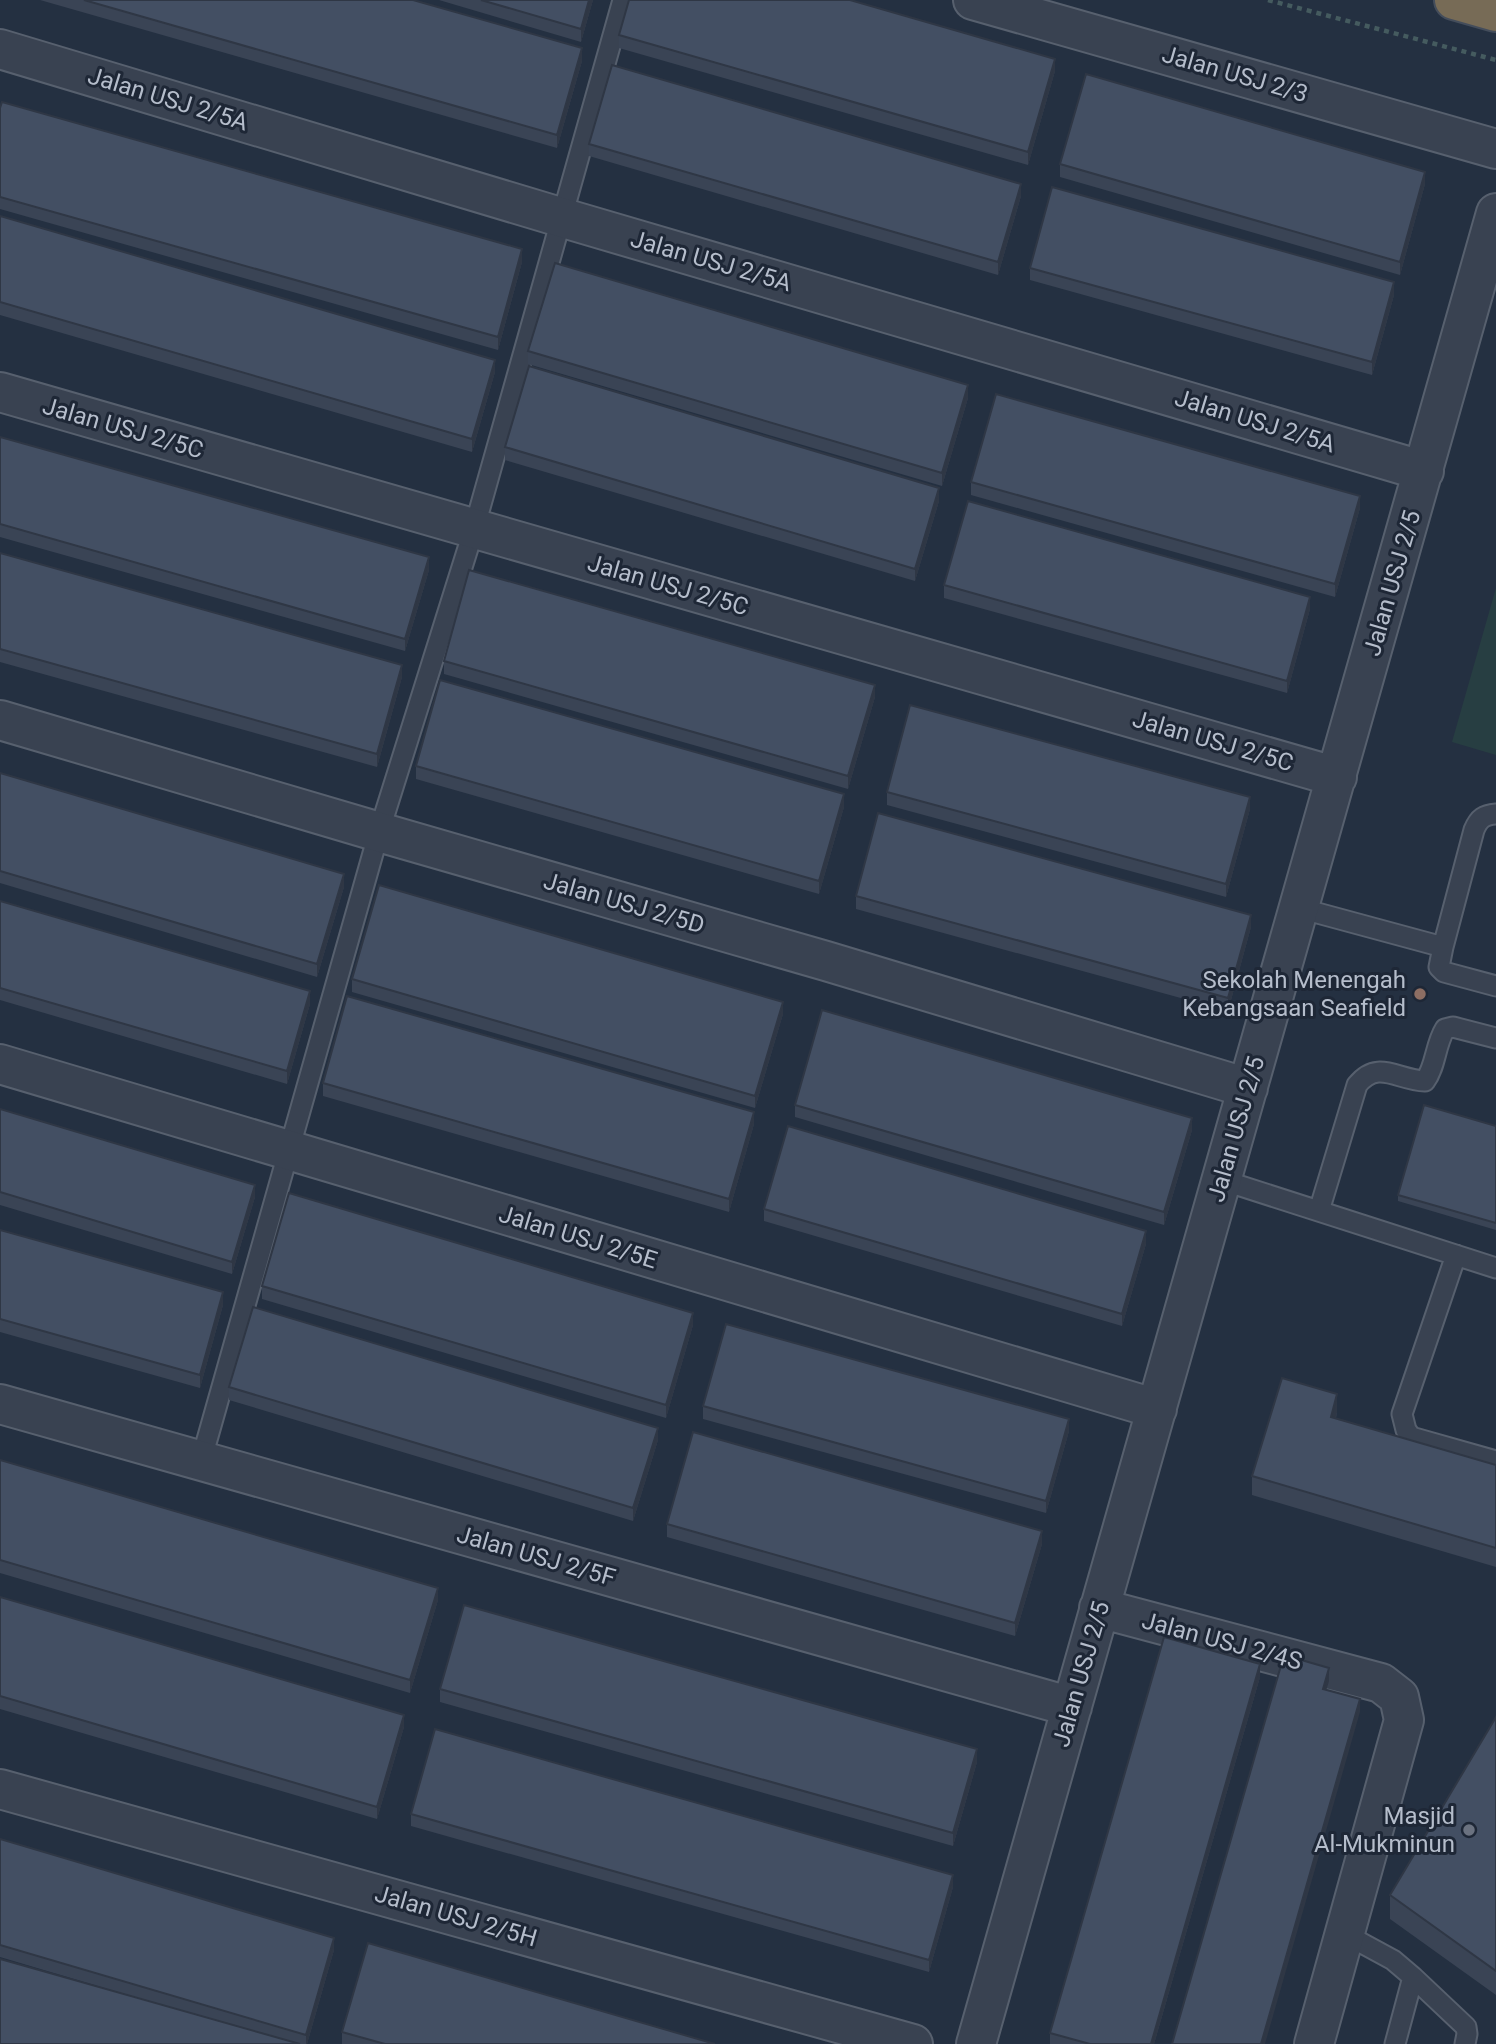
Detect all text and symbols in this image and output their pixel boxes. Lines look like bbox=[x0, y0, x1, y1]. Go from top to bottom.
street label: Jalan USJ 2/3 bbox=[1159, 40, 1311, 108]
street label: Jalan USJ 2/5A bbox=[85, 61, 252, 137]
street label: Jalan USJ 2/5A bbox=[627, 225, 795, 297]
street label: Jalan USJ 2/5A bbox=[1172, 383, 1339, 459]
street label: Jalan USJ 2/5C bbox=[39, 392, 207, 464]
street label: Jalan USJ 2/5 bbox=[1358, 507, 1426, 659]
street label: Jalan USJ 2/5C bbox=[584, 549, 752, 621]
street label: Jalan USJ 2/5C bbox=[1129, 705, 1297, 777]
street label: Jalan USJ 2/5D bbox=[540, 867, 708, 939]
place label: Sekolah Menengah Kebangsaan Seafield bbox=[1182, 966, 1406, 1022]
marker: Sekolah Menengah Kebangsaan Seafield bbox=[1412, 986, 1428, 1002]
street label: Jalan USJ 2/5 bbox=[1202, 1053, 1270, 1205]
street label: Jalan USJ 2/5E bbox=[496, 1200, 660, 1274]
street label: Jalan USJ 2/5F bbox=[454, 1520, 618, 1592]
street label: Jalan USJ 2/5 bbox=[1047, 1598, 1115, 1750]
street label: Jalan USJ 2/4S bbox=[1139, 1606, 1305, 1676]
place label: Masjid Al-Mukminun bbox=[1314, 1802, 1455, 1858]
marker: Masjid Al-Mukminun bbox=[1461, 1822, 1477, 1838]
street label: Jalan USJ 2/5H bbox=[372, 1879, 540, 1953]

